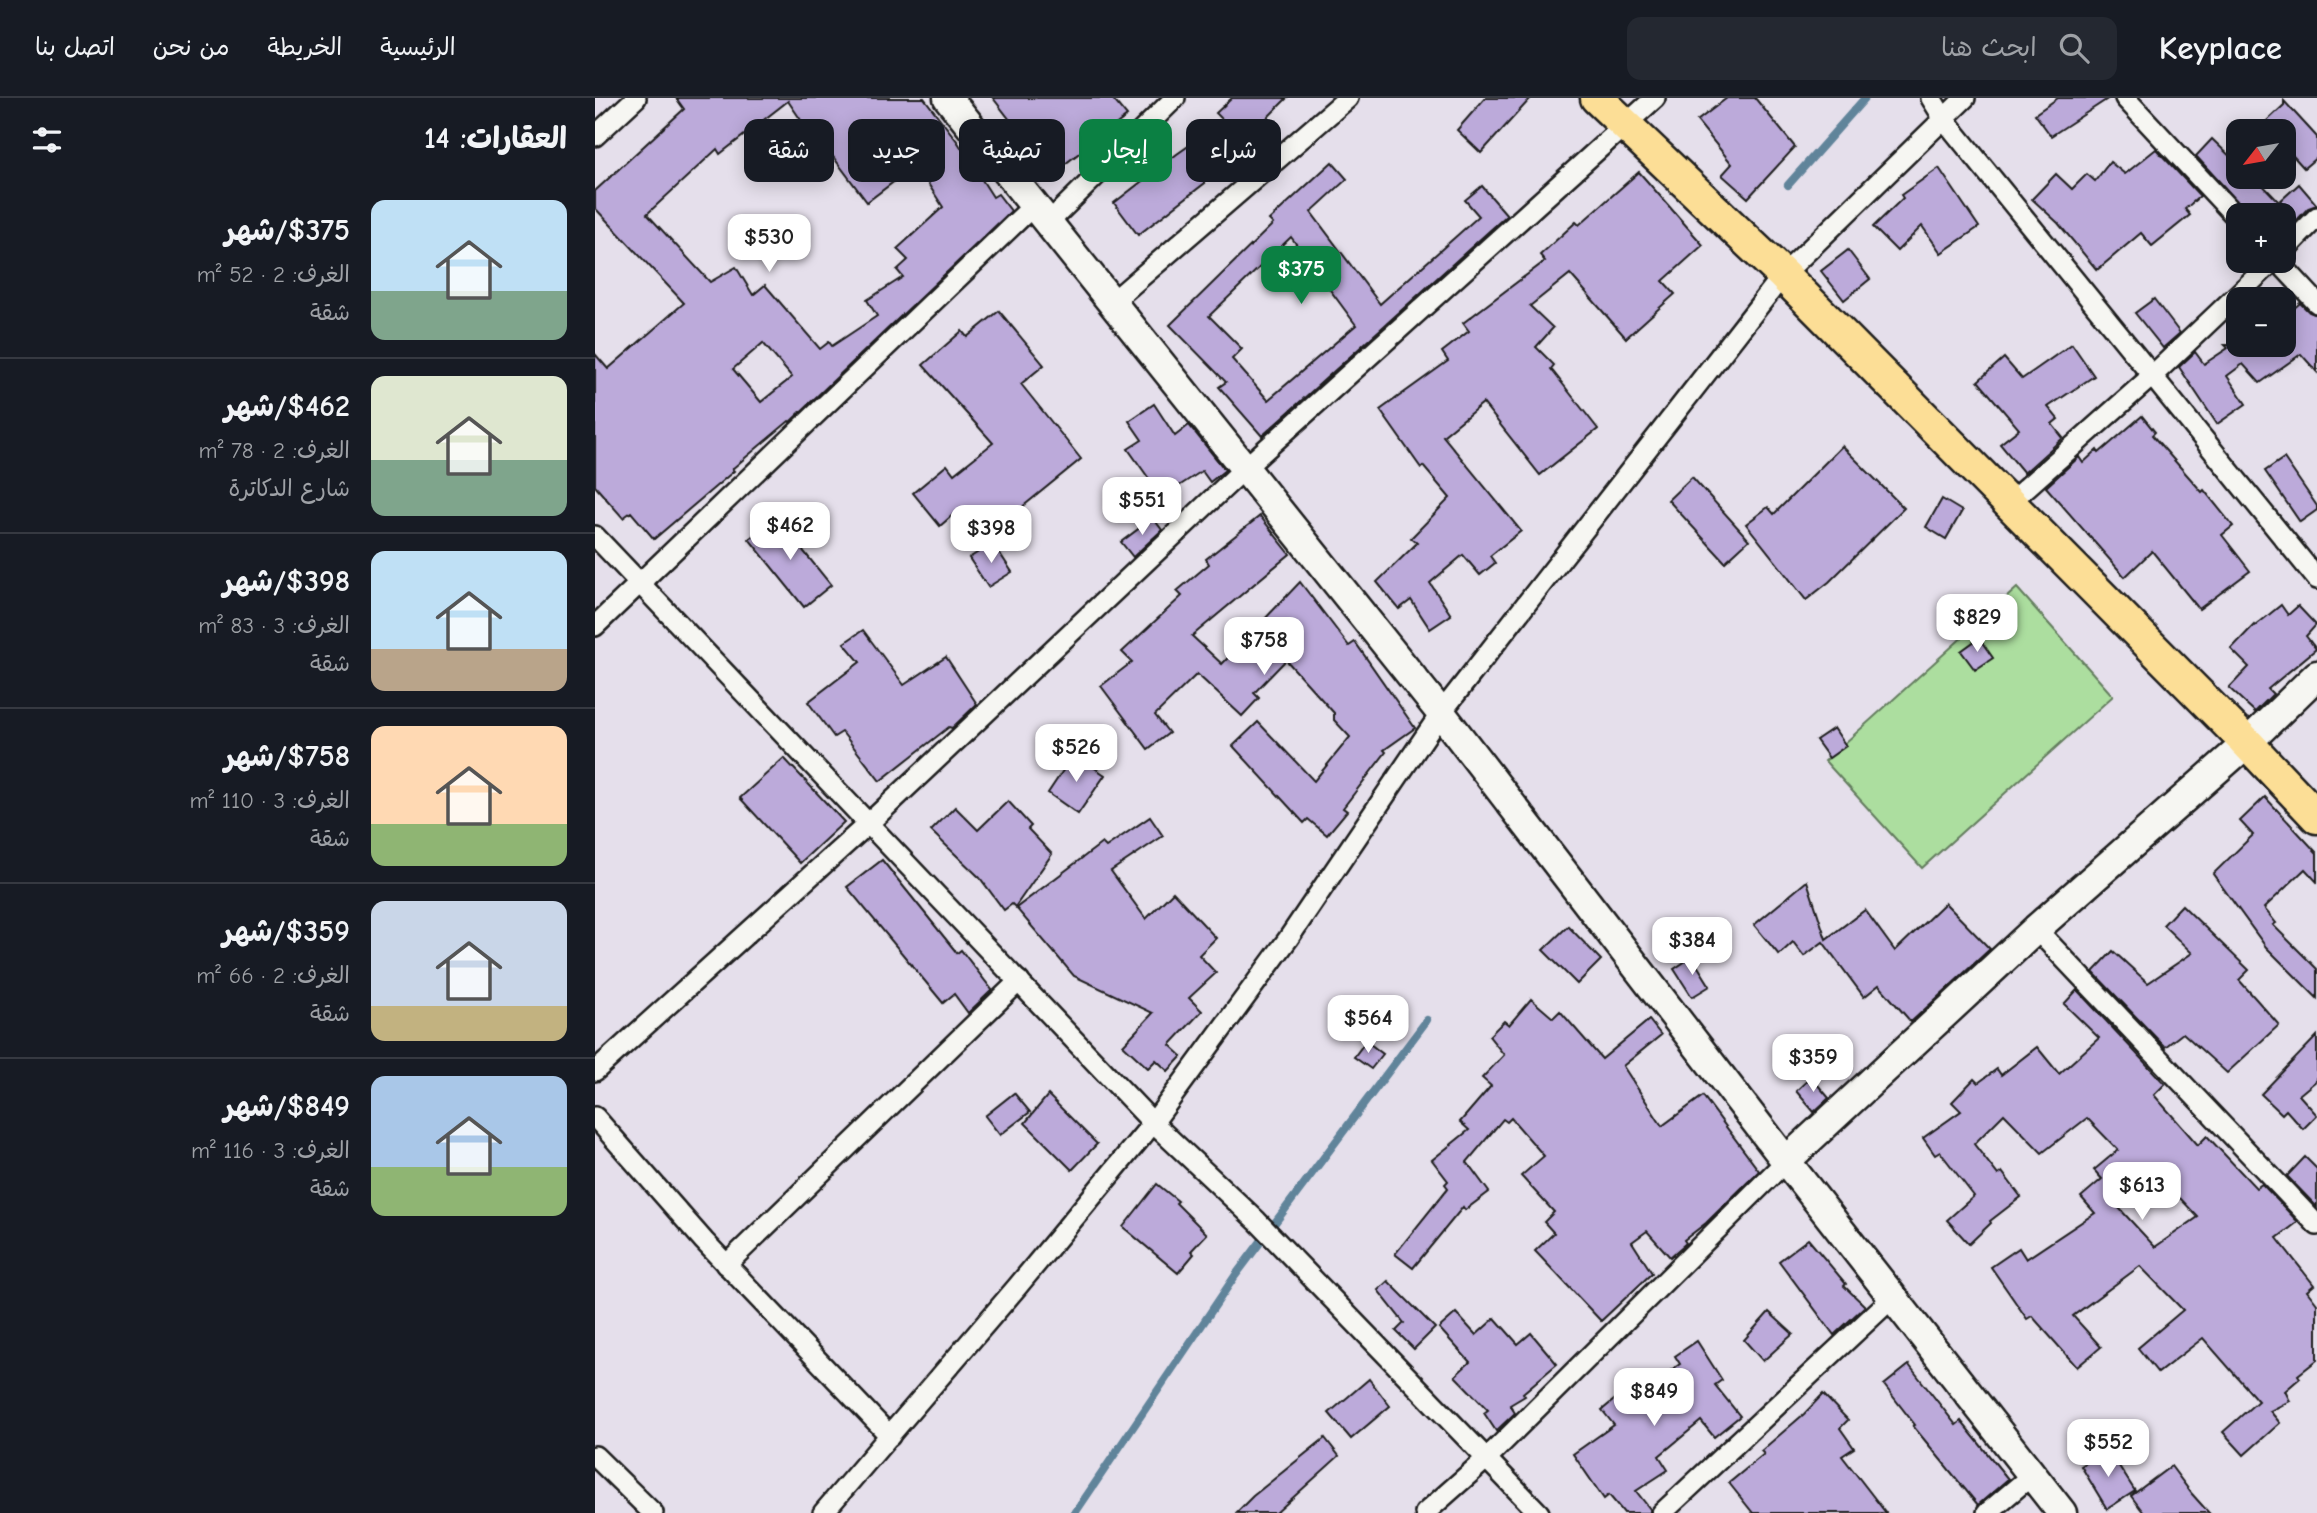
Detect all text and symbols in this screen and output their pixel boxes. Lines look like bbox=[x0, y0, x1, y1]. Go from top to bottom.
search box bbox=[1627, 17, 2117, 80]
icon: search bbox=[2055, 29, 2093, 67]
text: Keyplace bbox=[2159, 29, 2282, 67]
text: اتصل بنا bbox=[35, 33, 115, 61]
text: من نحن bbox=[153, 33, 229, 61]
text: الخريطة bbox=[267, 33, 342, 61]
text: الرئيسية bbox=[380, 33, 456, 61]
text: ابحث هنا bbox=[1941, 33, 2037, 63]
chip: شقة bbox=[744, 119, 834, 182]
chip: جديد bbox=[848, 119, 945, 182]
chip: تصفية bbox=[959, 119, 1065, 182]
chip: إيجار bbox=[1079, 119, 1172, 182]
chip: شراء bbox=[1186, 119, 1281, 182]
north arrow bbox=[2226, 119, 2296, 189]
map controls bbox=[2226, 119, 2296, 357]
icon: filters bbox=[28, 121, 66, 159]
text: العقارات: 14 bbox=[424, 121, 567, 156]
button: + bbox=[2226, 203, 2296, 273]
text: $375/شهر bbox=[225, 213, 350, 248]
pin: $530 bbox=[728, 214, 810, 274]
text: $530 bbox=[744, 223, 794, 250]
icon: home bbox=[427, 228, 511, 312]
pin: $375 bbox=[1260, 246, 1342, 306]
text: $375 bbox=[1277, 255, 1325, 282]
text: الغرف: 2 · 52 m² bbox=[197, 261, 350, 288]
button: − bbox=[2226, 287, 2296, 357]
text: شقة bbox=[310, 299, 350, 326]
text: $462/شهر bbox=[224, 389, 350, 424]
icon: home bbox=[427, 404, 511, 488]
text: الغرف: 2 · 78 m² bbox=[199, 437, 350, 464]
text: شارع الدكاترة bbox=[229, 475, 350, 502]
pin: $551 bbox=[1101, 478, 1183, 537]
text: $551 bbox=[1118, 486, 1166, 513]
pin: $462 bbox=[749, 503, 831, 562]
pin: $398 bbox=[950, 505, 1032, 565]
text: $462 bbox=[766, 511, 814, 538]
text: $398 bbox=[967, 514, 1016, 541]
text: $398/شهر bbox=[223, 564, 350, 599]
icon: home bbox=[427, 579, 511, 663]
pin: $829 bbox=[1936, 594, 2018, 654]
text: $829 bbox=[1952, 603, 2002, 630]
text: الغرف: 3 · 83 m² bbox=[198, 612, 350, 639]
pin: $758 bbox=[1223, 618, 1305, 677]
text: $758 bbox=[1240, 626, 1288, 653]
text: شقة bbox=[310, 650, 350, 677]
pin: $526 bbox=[1035, 724, 1117, 784]
text: $526 bbox=[1051, 733, 1101, 760]
text: $758/شهر bbox=[224, 739, 350, 774]
icon: home bbox=[427, 754, 511, 838]
text: الغرف: 3 · 110 m² bbox=[189, 787, 350, 814]
text: شقة bbox=[310, 825, 350, 852]
text: $359/شهر bbox=[223, 914, 350, 949]
pin: $384 bbox=[1651, 918, 1733, 977]
text: $384 bbox=[1668, 926, 1716, 953]
icon: home bbox=[427, 929, 511, 1013]
text: الغرف: 2 · 66 m² bbox=[196, 962, 350, 989]
pin: $564 bbox=[1327, 996, 1409, 1055]
text: شقة bbox=[310, 1000, 350, 1027]
text: $564 bbox=[1344, 1004, 1392, 1031]
pin: $359 bbox=[1772, 1034, 1854, 1094]
text: $359 bbox=[1788, 1043, 1838, 1070]
text: $849/شهر bbox=[224, 1089, 350, 1124]
icon: home bbox=[427, 1104, 511, 1188]
text: الغرف: 3 · 116 m² bbox=[191, 1137, 350, 1164]
pin: $613 bbox=[2101, 1162, 2183, 1222]
text: $613 bbox=[2119, 1171, 2165, 1198]
text: شقة bbox=[310, 1175, 350, 1202]
pin: $849 bbox=[1613, 1368, 1695, 1428]
text: $849 bbox=[1630, 1377, 1678, 1404]
pin: $552 bbox=[2067, 1420, 2149, 1479]
text: $552 bbox=[2083, 1428, 2133, 1455]

